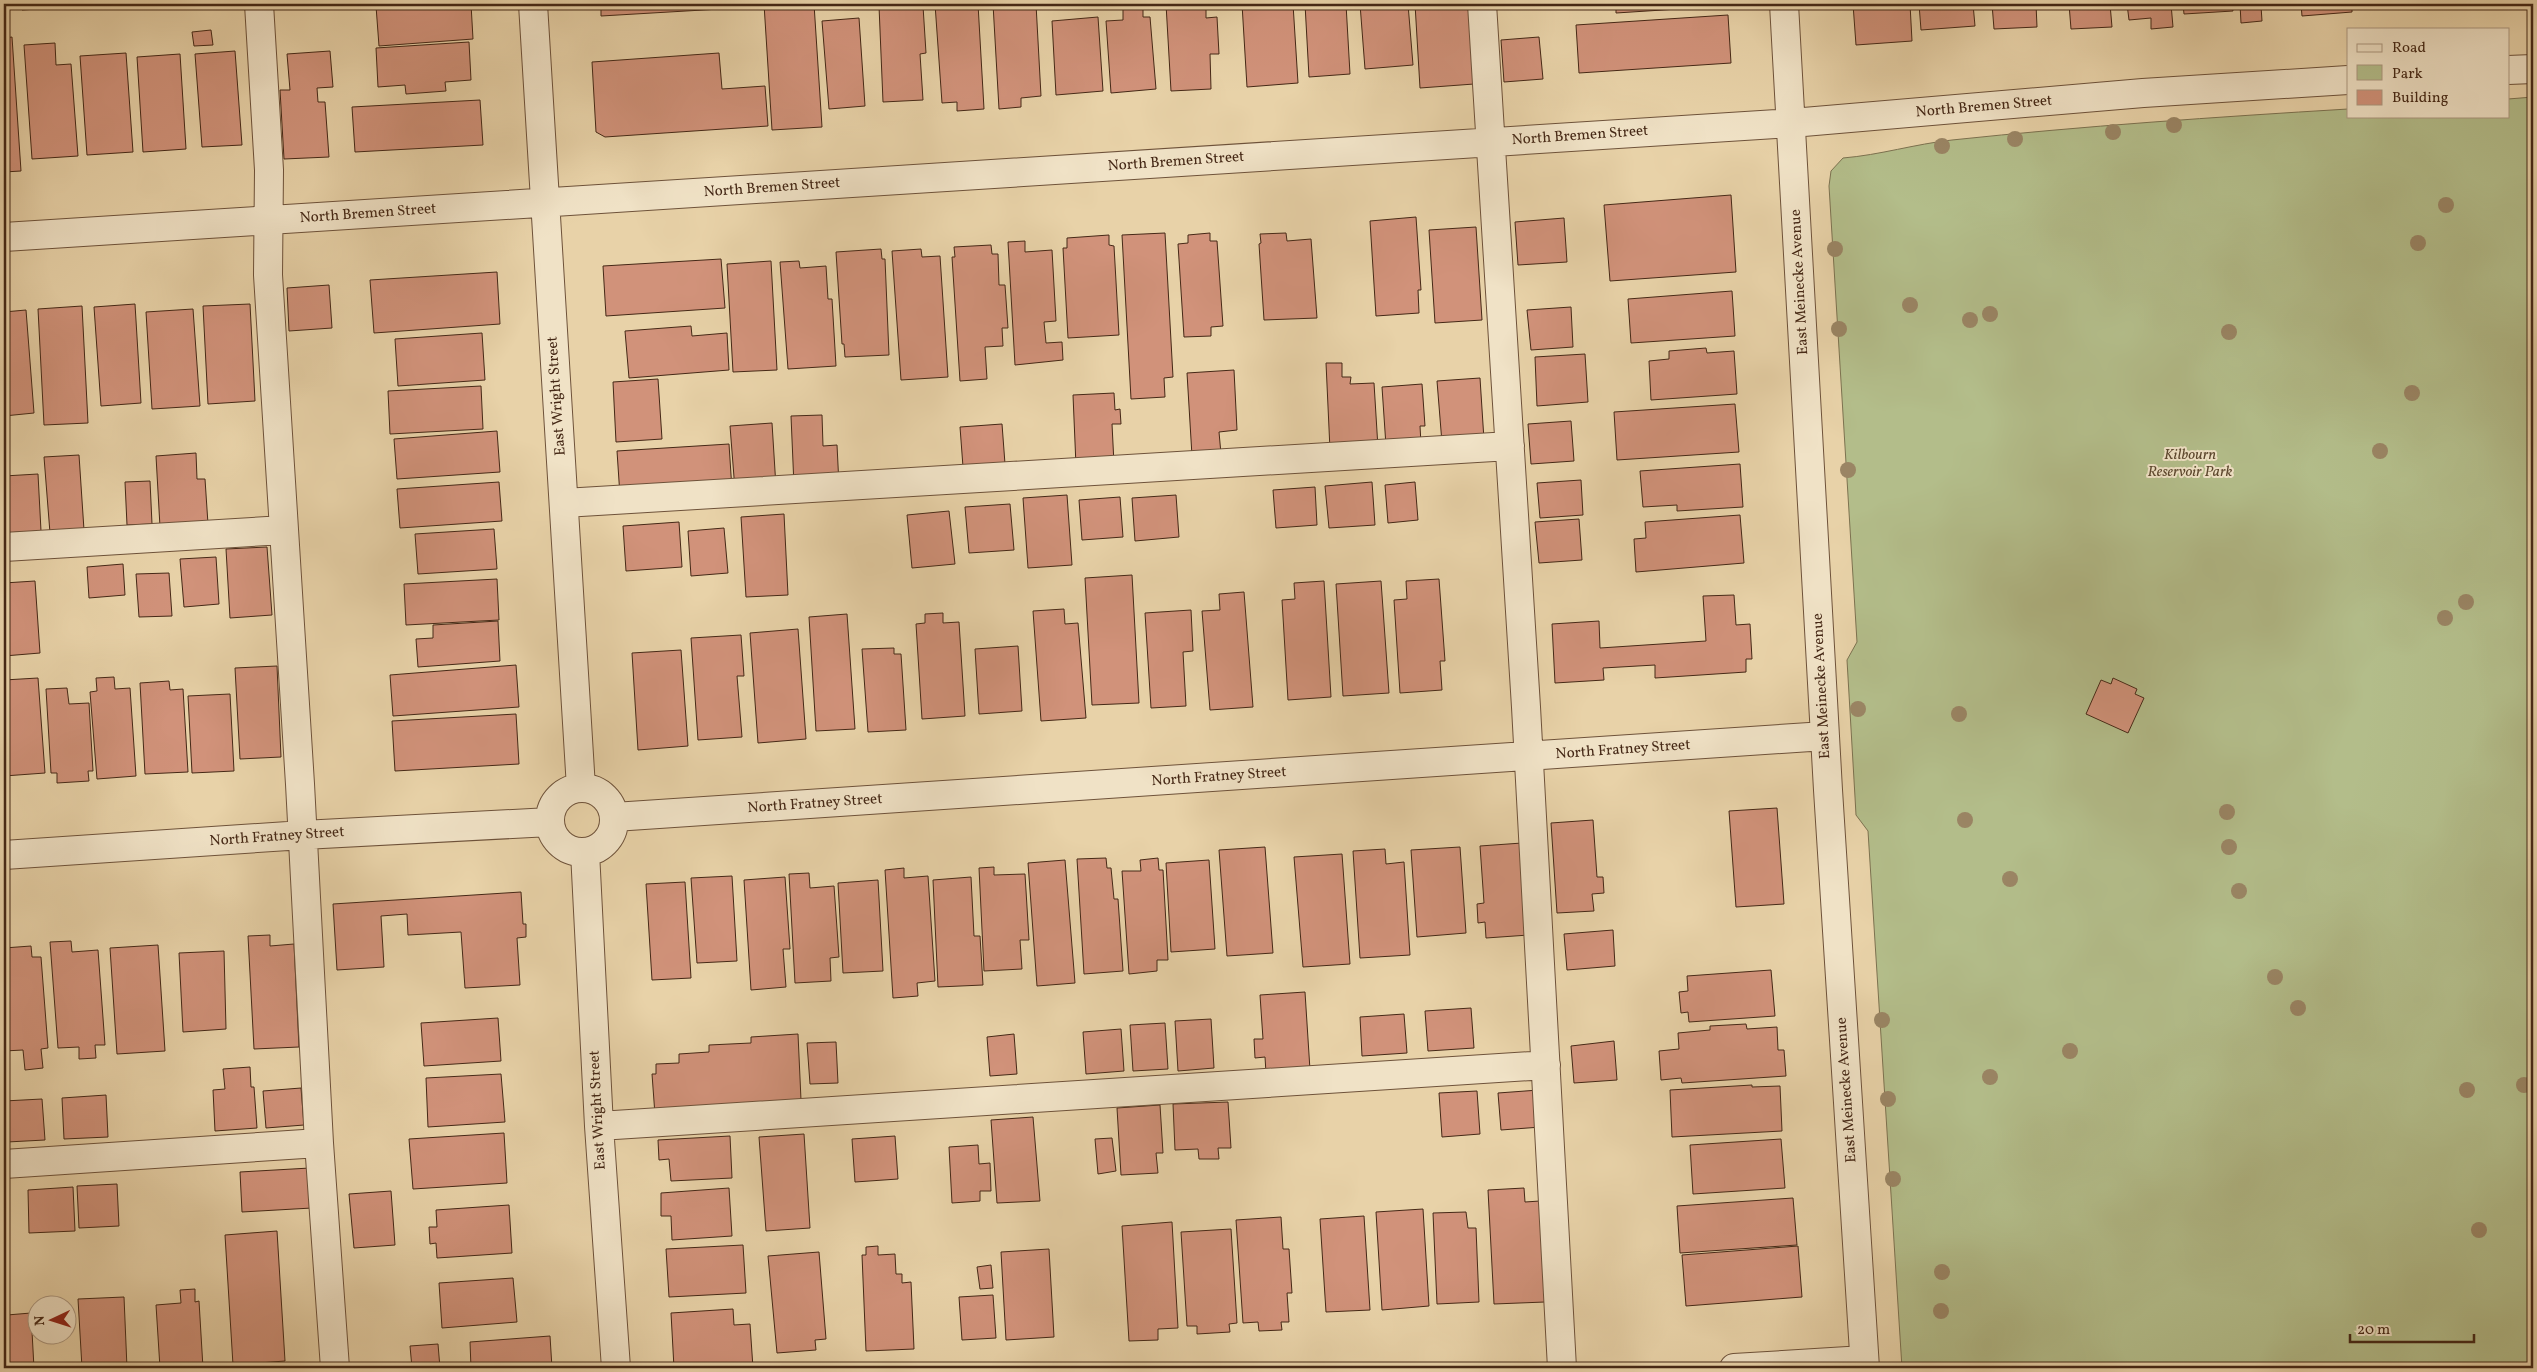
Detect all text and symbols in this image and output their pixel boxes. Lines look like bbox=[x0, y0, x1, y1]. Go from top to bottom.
legend bbox=[2347, 28, 2510, 118]
text: Road bbox=[2392, 38, 2426, 59]
text: Park bbox=[2392, 64, 2423, 85]
text: Building bbox=[2392, 88, 2449, 109]
street label: North Bremen Street bbox=[1915, 91, 2053, 123]
street label: North Bremen Street bbox=[1511, 121, 1649, 151]
street label: North Bremen Street bbox=[1107, 147, 1245, 177]
street label: North Bremen Street bbox=[703, 173, 841, 203]
street label: North Bremen Street bbox=[299, 199, 437, 229]
street label: East Meinecke Avenue bbox=[1786, 209, 1814, 355]
street label: East Wright Street bbox=[542, 335, 572, 457]
park label: Kilbourn Reservoir Park bbox=[2147, 445, 2233, 483]
street label: East Meinecke Avenue bbox=[1808, 613, 1836, 759]
street label: North Fratney Street bbox=[1555, 735, 1691, 765]
street label: North Fratney Street bbox=[1151, 762, 1287, 792]
street label: North Fratney Street bbox=[747, 789, 883, 819]
street label: North Fratney Street bbox=[209, 822, 345, 852]
street label: East Meinecke Avenue bbox=[1831, 1016, 1863, 1164]
street label: East Wright Street bbox=[584, 1050, 612, 1170]
north arrow bbox=[28, 1294, 78, 1344]
scale bar bbox=[2350, 1312, 2473, 1344]
text: N bbox=[31, 1315, 50, 1327]
text: 20 m bbox=[2357, 1320, 2390, 1341]

